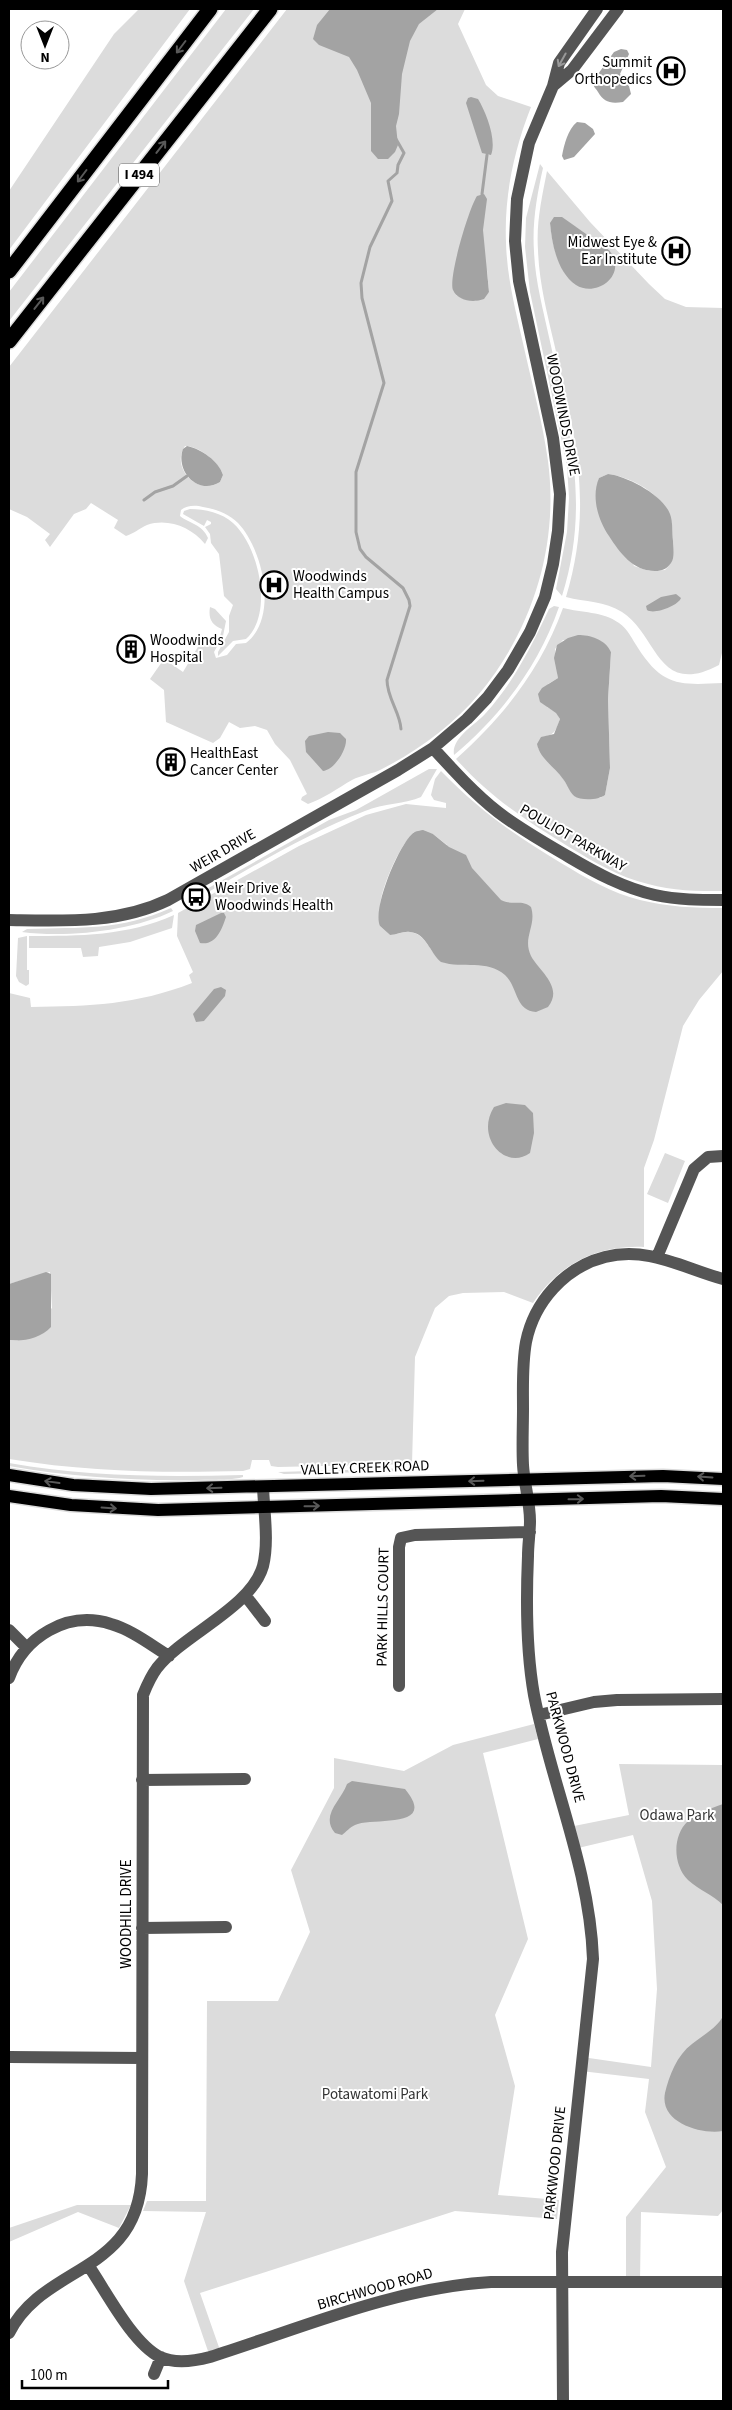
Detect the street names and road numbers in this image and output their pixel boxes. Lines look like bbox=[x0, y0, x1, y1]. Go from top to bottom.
road number: I 494 bbox=[119, 164, 159, 186]
street label: WOODWINDS DRIVE bbox=[541, 352, 585, 478]
street label: POULIOT PARKWAY bbox=[516, 799, 631, 877]
street label: WEIR DRIVE bbox=[186, 824, 260, 878]
street label: VALLEY CREEK ROAD bbox=[300, 1455, 430, 1481]
street label: PARK HILLS COURT bbox=[371, 1547, 395, 1667]
street label: PARKWOOD DRIVE bbox=[540, 1689, 590, 1805]
street label: WOODHILL DRIVE bbox=[116, 1859, 137, 1969]
street label: PARKWOOD DRIVE bbox=[539, 2105, 571, 2221]
street label: BIRCHWOOD ROAD bbox=[315, 2262, 435, 2316]

